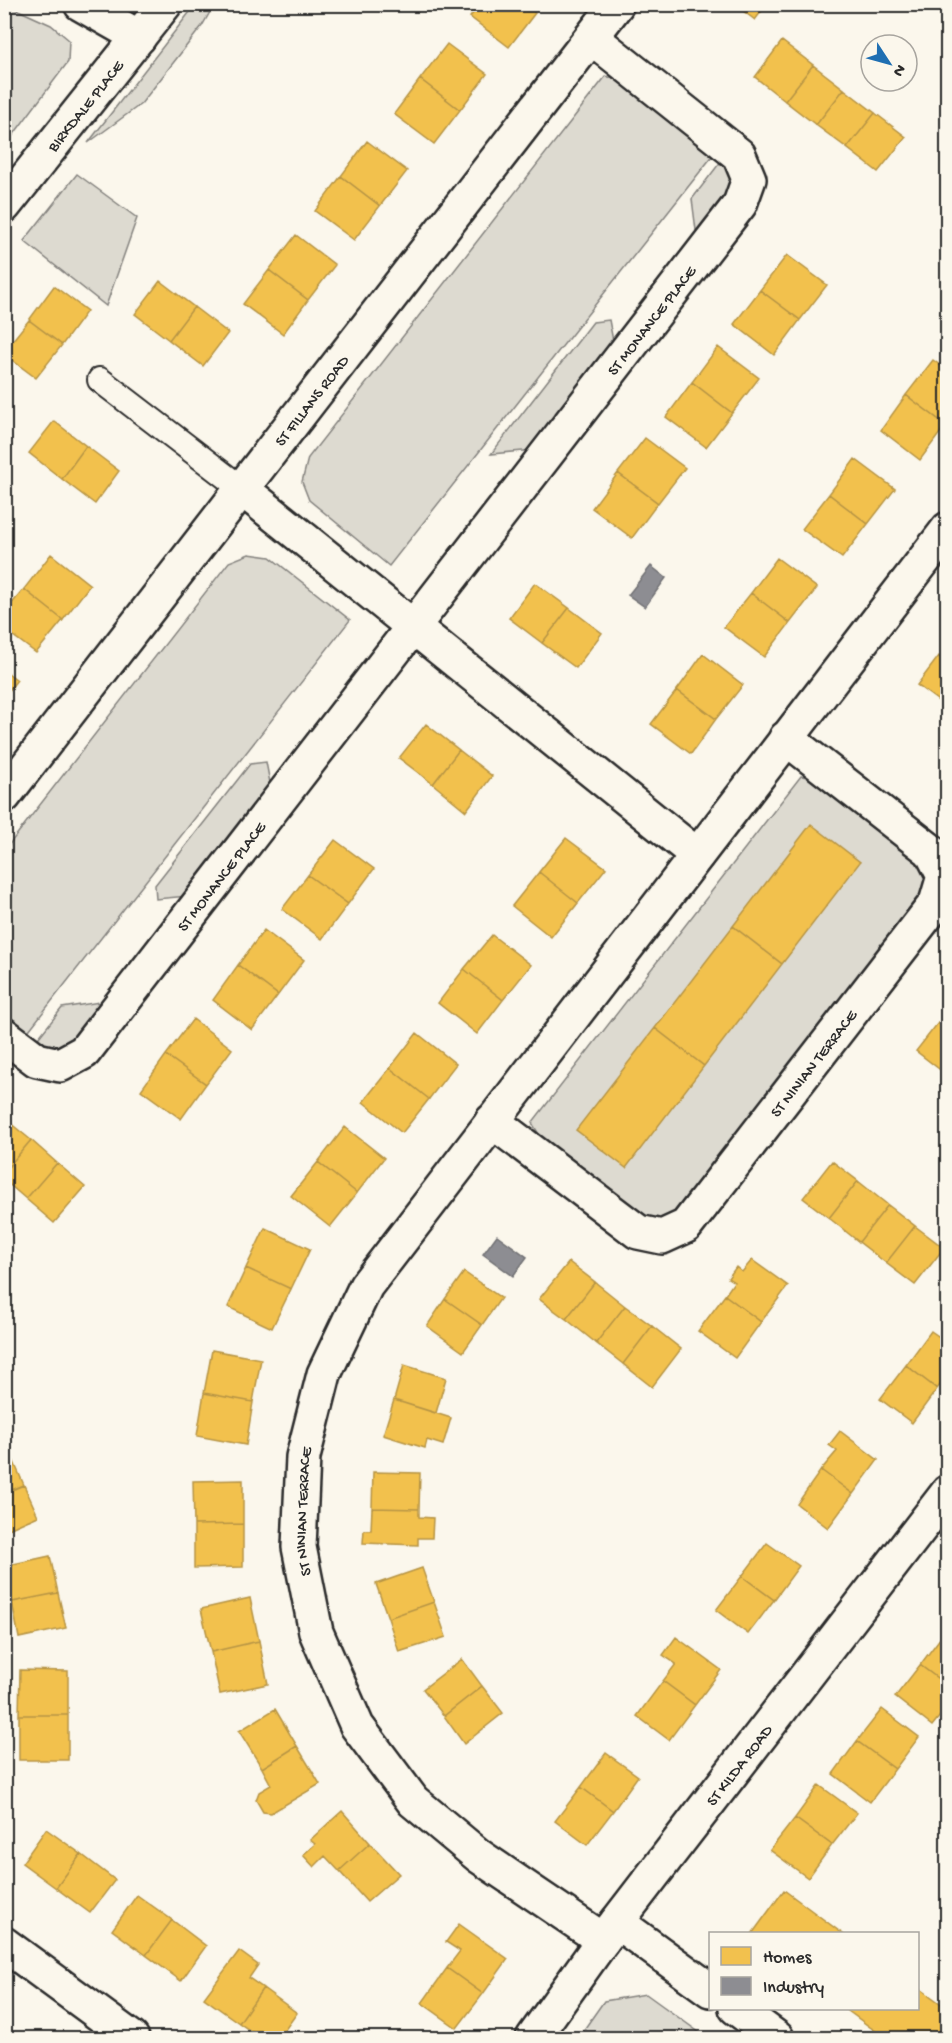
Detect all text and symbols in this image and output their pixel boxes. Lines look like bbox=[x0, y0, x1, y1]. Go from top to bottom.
north arrow bbox=[859, 33, 919, 93]
street label: BIRKDALE PLACE bbox=[44, 57, 130, 158]
text: N bbox=[887, 60, 909, 80]
street label: ST MONANCE PLACE bbox=[605, 262, 702, 381]
street label: ST FILLANS ROAD bbox=[272, 352, 355, 451]
street label: ST MONANCE PLACE bbox=[175, 818, 272, 937]
street label: ST NINIAN TERRACE bbox=[768, 1006, 863, 1122]
street label: ST NINIAN TERRACE bbox=[293, 1444, 318, 1577]
street label: ST KILDA ROAD bbox=[704, 1722, 779, 1811]
legend bbox=[709, 1932, 919, 2010]
text: Homes bbox=[763, 1948, 813, 1969]
text: Industry bbox=[763, 1978, 824, 1999]

